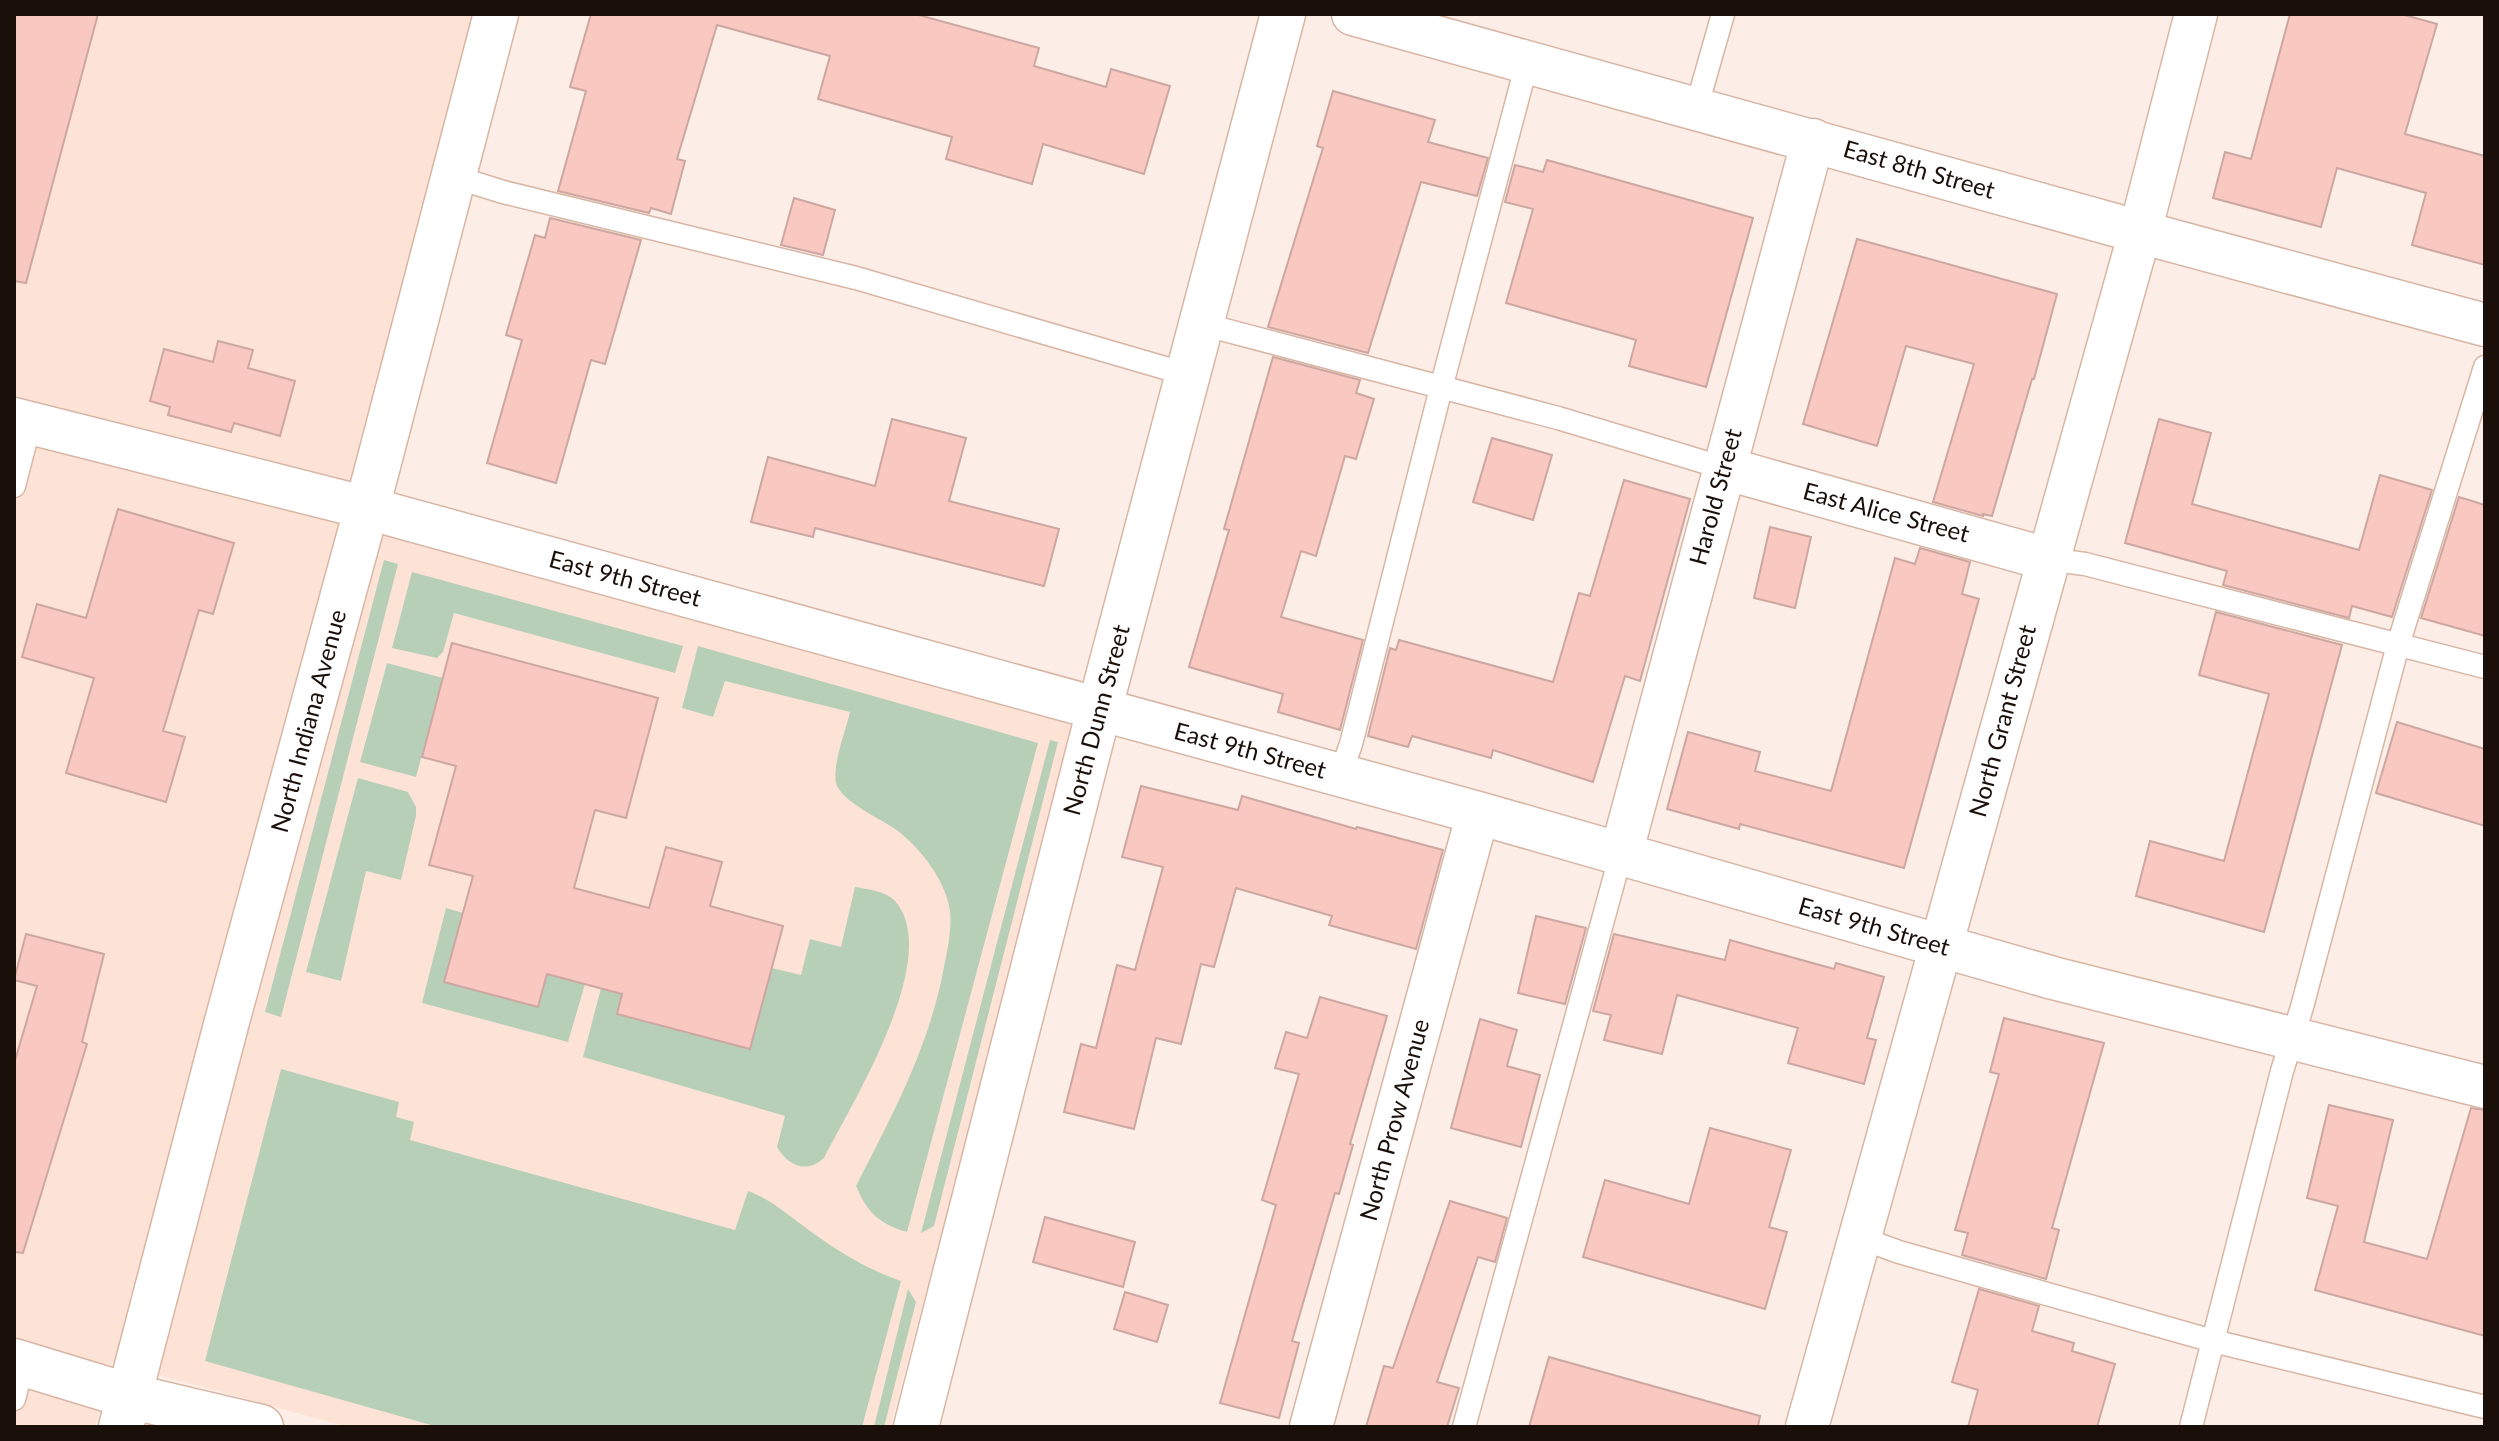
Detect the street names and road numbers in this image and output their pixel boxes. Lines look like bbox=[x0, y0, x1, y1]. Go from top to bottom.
street label: East 8th Street bbox=[1840, 133, 1999, 204]
street label: Harold Street bbox=[1682, 425, 1747, 568]
street label: East Alice Street bbox=[1800, 475, 1973, 548]
street label: East 9th Street bbox=[546, 543, 705, 612]
street label: North Indiana Avenue bbox=[264, 606, 351, 835]
street label: North Dunn Street bbox=[1056, 621, 1135, 818]
street label: North Grant Street bbox=[1962, 621, 2041, 820]
street label: East 9th Street bbox=[1171, 715, 1330, 784]
street label: East 9th Street bbox=[1795, 890, 1954, 961]
street label: North Prow Avenue bbox=[1353, 1016, 1434, 1224]

